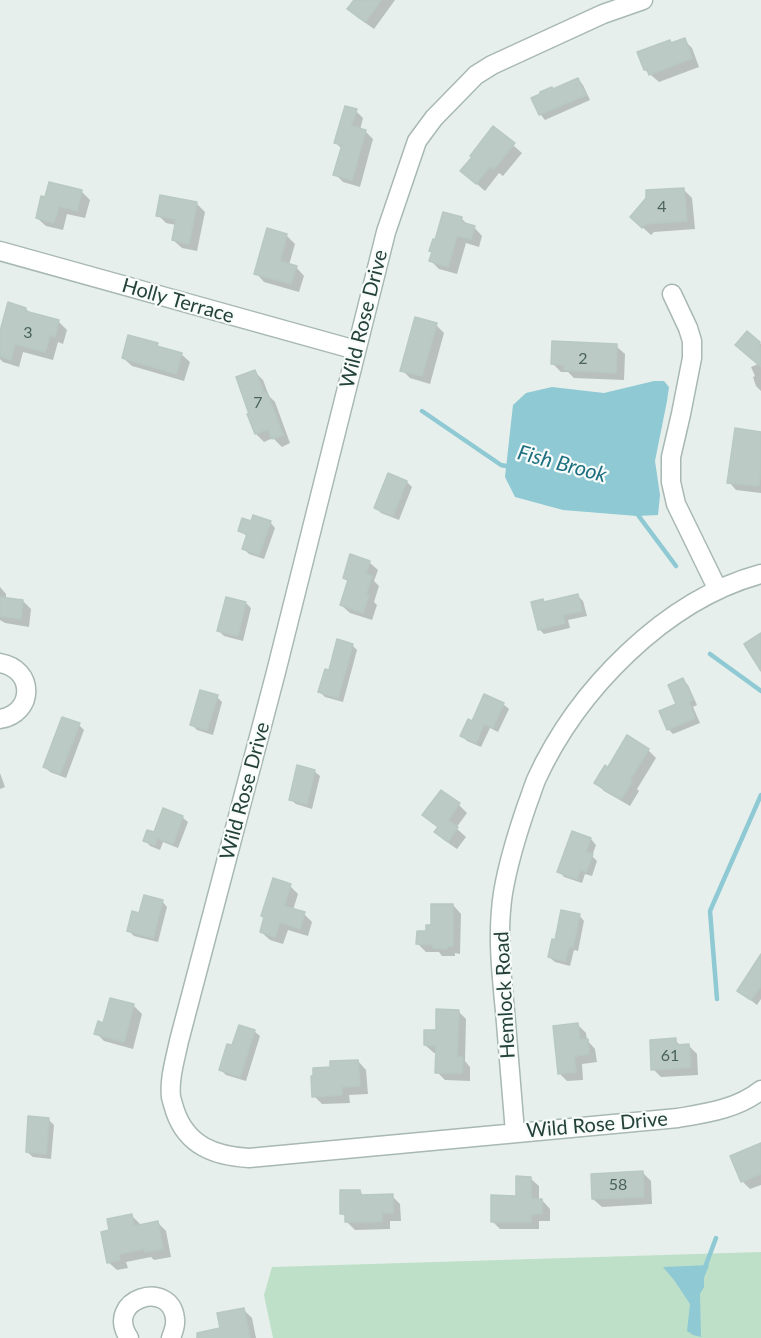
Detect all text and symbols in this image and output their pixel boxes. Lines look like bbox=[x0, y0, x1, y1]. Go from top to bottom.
house number: 4 bbox=[657, 197, 667, 217]
street label: Wild Rose Drive bbox=[335, 247, 393, 391]
street label: Holly Terrace bbox=[119, 274, 237, 328]
house number: 3 bbox=[23, 323, 33, 343]
house number: 2 bbox=[578, 349, 588, 369]
house number: 7 bbox=[253, 393, 263, 413]
water label: Fish Brook bbox=[515, 440, 609, 488]
street label: Wild Rose Drive bbox=[215, 719, 275, 863]
street label: Hemlock Road bbox=[490, 931, 520, 1059]
house number: 61 bbox=[661, 1046, 679, 1066]
street label: Wild Rose Drive bbox=[525, 1107, 669, 1143]
house number: 58 bbox=[609, 1175, 627, 1195]

